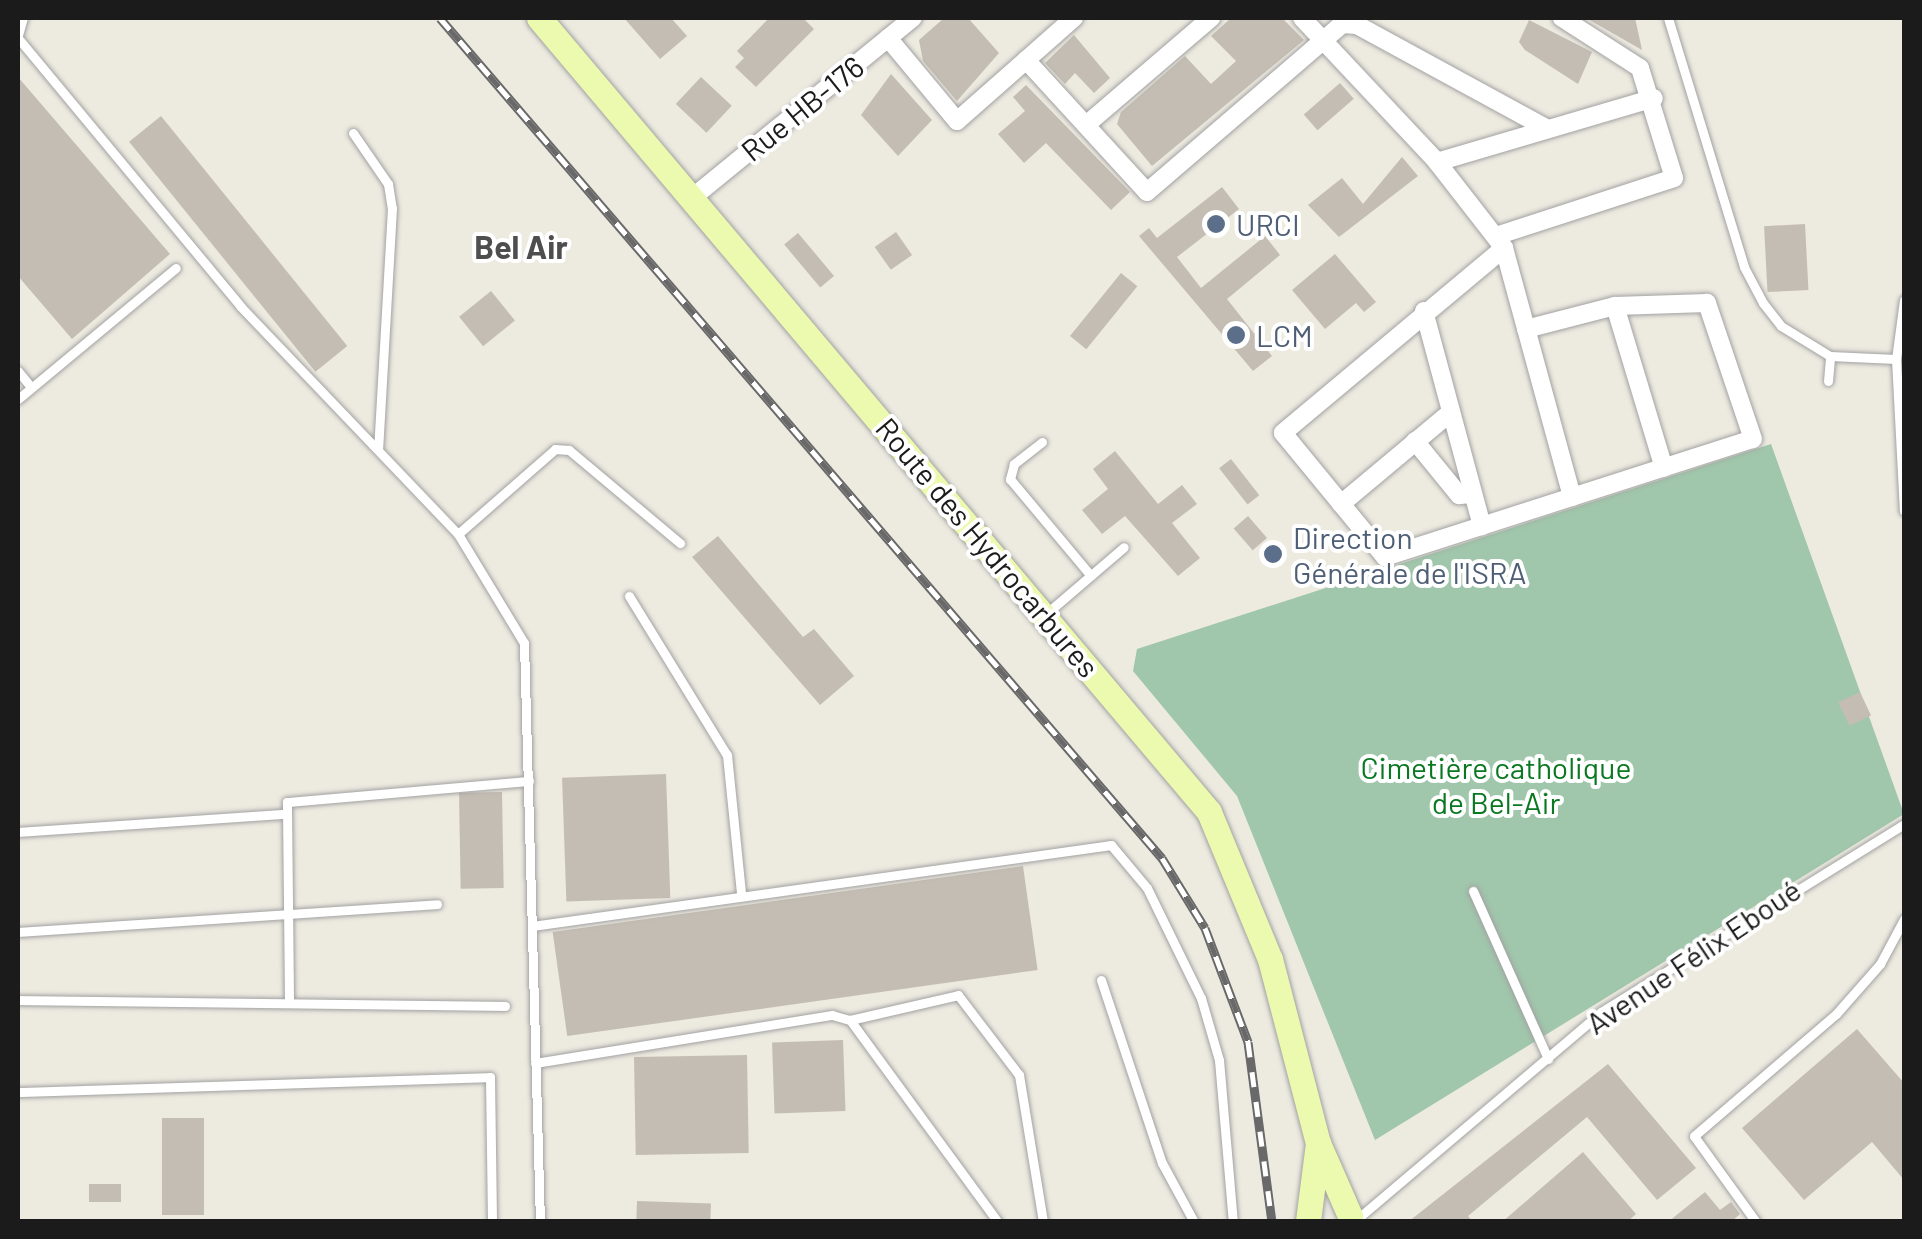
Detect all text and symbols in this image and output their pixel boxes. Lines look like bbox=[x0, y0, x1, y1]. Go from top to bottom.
street label: Rue HB-176 bbox=[734, 48, 870, 168]
place label: URCI bbox=[1236, 206, 1300, 242]
marker: URCI bbox=[1205, 213, 1227, 235]
district label: Bel Air bbox=[474, 227, 568, 265]
place label: LCM bbox=[1256, 317, 1313, 353]
marker: LCM bbox=[1225, 324, 1247, 346]
street label: Route des Hydrocarbures bbox=[869, 410, 1107, 684]
place label: Direction Générale de l'ISRA bbox=[1293, 519, 1527, 590]
marker: Direction Générale de l'ISRA bbox=[1262, 543, 1284, 565]
park label: Cimetière catholique de Bel-Air bbox=[1361, 749, 1631, 820]
street label: Avenue Félix Eboué bbox=[1579, 871, 1807, 1041]

